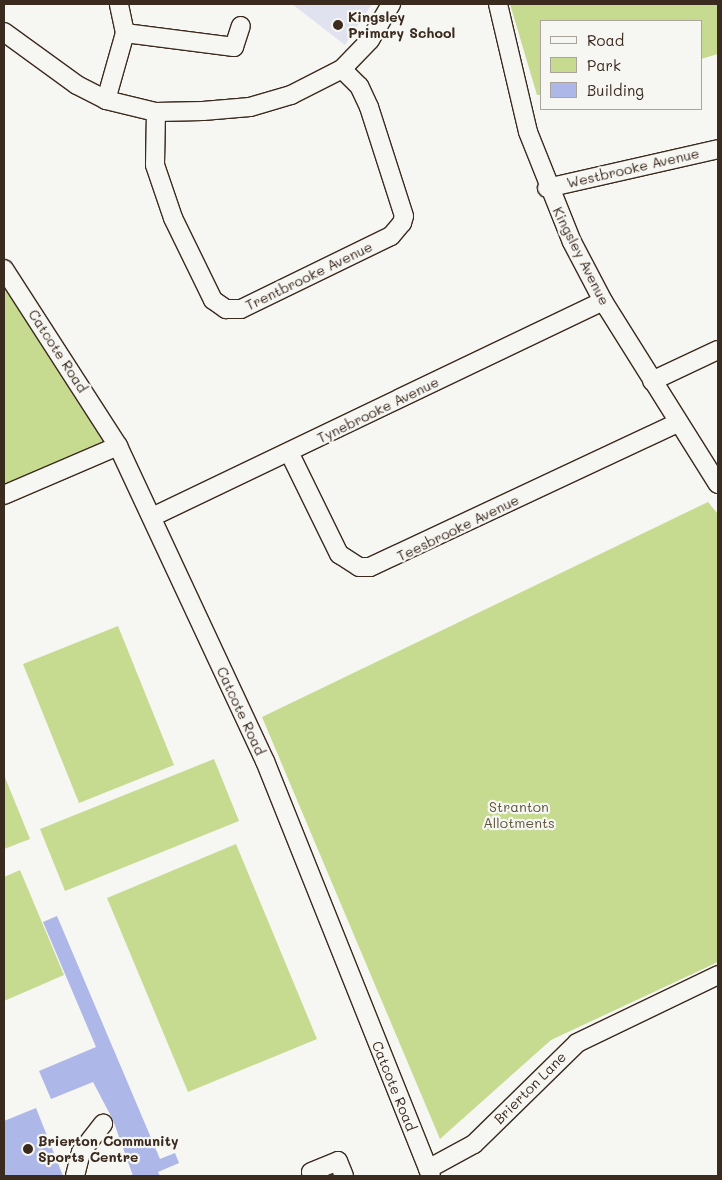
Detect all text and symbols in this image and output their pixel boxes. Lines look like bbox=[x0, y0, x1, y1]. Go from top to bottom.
place label: Kingsley Primary School bbox=[348, 9, 455, 41]
marker: Kingsley Primary School bbox=[332, 19, 344, 31]
legend bbox=[540, 20, 702, 110]
text: Road bbox=[587, 30, 624, 50]
text: Park bbox=[587, 55, 621, 75]
text: Building bbox=[587, 80, 644, 100]
street label: Westbrooke Avenue bbox=[565, 145, 701, 191]
street label: Kingsley Avenue bbox=[549, 204, 613, 308]
street label: Trentbrooke Avenue bbox=[243, 238, 375, 314]
street label: Catcote Road bbox=[25, 306, 91, 396]
street label: Tynebrooke Avenue bbox=[315, 373, 441, 447]
street label: Teesbrooke Avenue bbox=[394, 491, 522, 565]
street label: Catcote Road bbox=[213, 664, 269, 758]
park label: Stranton Allotments bbox=[483, 799, 555, 832]
street label: Catcote Road bbox=[368, 1039, 420, 1133]
street label: Brierton Lane bbox=[491, 1049, 569, 1127]
place label: Brierton Community Sports Centre bbox=[38, 1133, 179, 1166]
marker: Brierton Community Sports Centre bbox=[22, 1143, 34, 1155]

